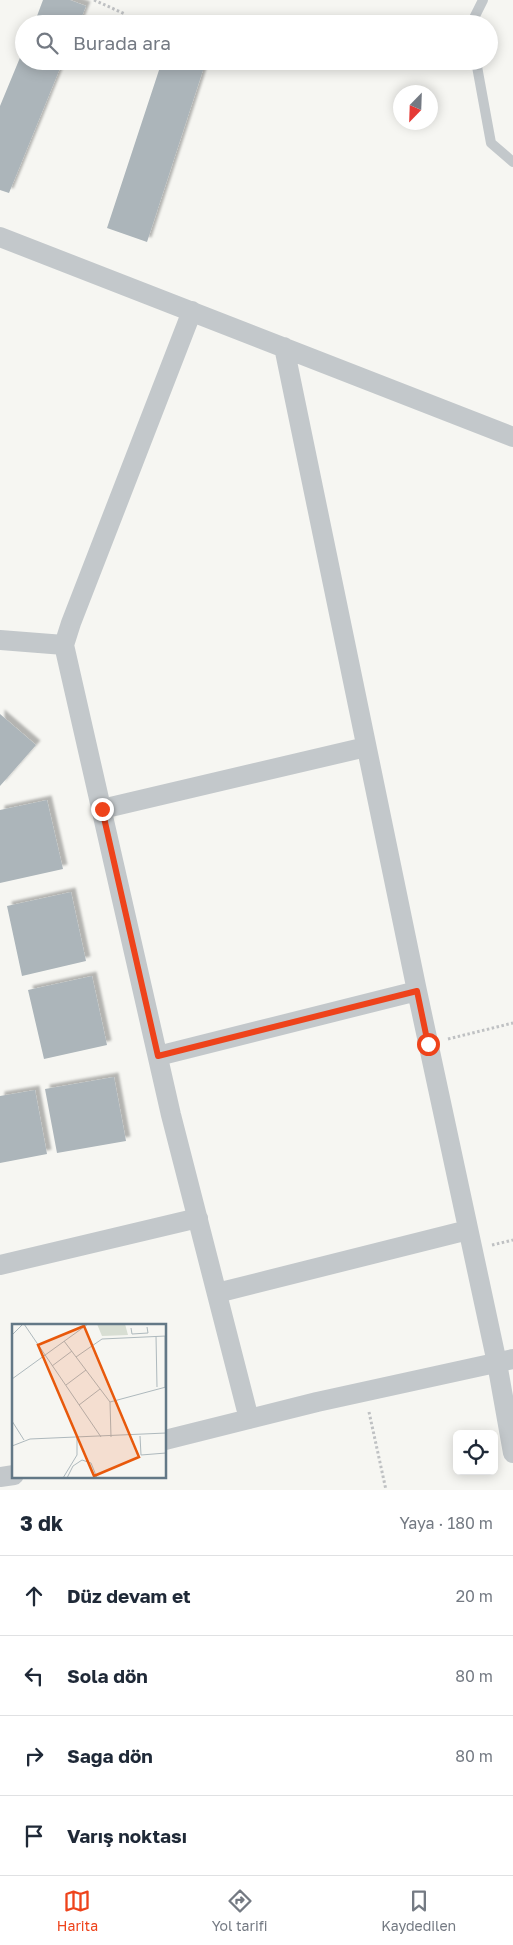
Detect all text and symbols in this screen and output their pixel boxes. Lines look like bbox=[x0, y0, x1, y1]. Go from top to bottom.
search box bbox=[15, 15, 498, 70]
icon: search bbox=[33, 29, 61, 57]
text: Burada ara bbox=[73, 31, 171, 54]
north arrow bbox=[393, 85, 438, 130]
route end bbox=[91, 798, 114, 821]
route start bbox=[417, 1033, 440, 1056]
inset map bbox=[12, 1324, 166, 1478]
map controls bbox=[453, 1430, 498, 1475]
button: locate bbox=[453, 1430, 498, 1475]
text: 3 dk bbox=[20, 1510, 63, 1536]
text: Yaya · 180 m bbox=[399, 1513, 493, 1533]
icon: ahead bbox=[20, 1582, 48, 1610]
text: Düz devam et bbox=[67, 1584, 191, 1607]
text: 20 m bbox=[456, 1586, 493, 1606]
icon: left bbox=[20, 1662, 48, 1690]
text: Sola dön bbox=[67, 1664, 148, 1687]
text: 80 m bbox=[455, 1666, 493, 1686]
icon: right bbox=[20, 1742, 48, 1770]
text: Sağa dön bbox=[67, 1744, 153, 1767]
text: 80 m bbox=[455, 1746, 493, 1766]
icon: arrive bbox=[20, 1822, 48, 1850]
text: Varış noktası bbox=[67, 1824, 187, 1847]
tab: Harita bbox=[57, 1887, 98, 1934]
tab: Yol tarifi bbox=[212, 1887, 268, 1934]
tab: Kaydedilen bbox=[381, 1887, 456, 1934]

